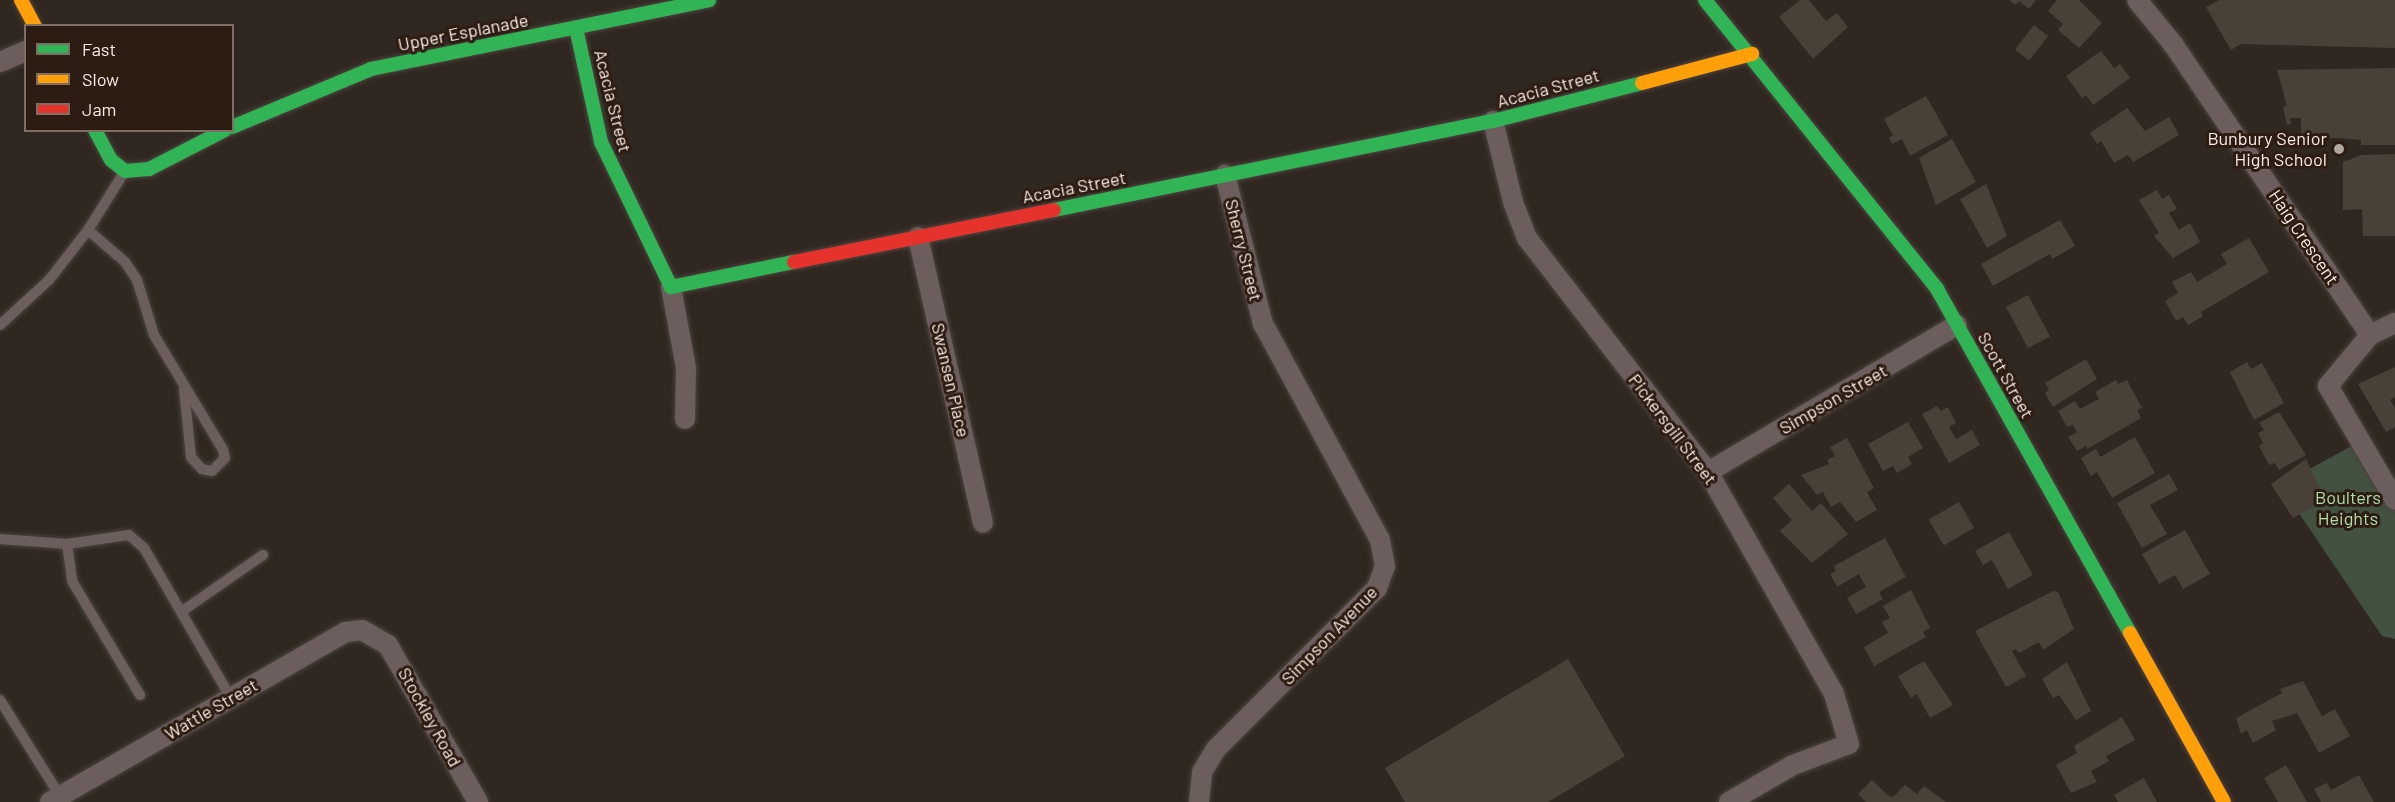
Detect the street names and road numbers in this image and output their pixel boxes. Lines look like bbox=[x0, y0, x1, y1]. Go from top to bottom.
street label: Upper Esplanade bbox=[396, 9, 530, 55]
street label: Acacia Street bbox=[590, 47, 636, 155]
street label: Acacia Street bbox=[1494, 64, 1602, 112]
street label: Acacia Street bbox=[1020, 166, 1128, 208]
street label: Haig Crescent bbox=[2264, 186, 2344, 288]
street label: Sherry Street bbox=[1221, 197, 1267, 303]
street label: Swansen Place bbox=[927, 321, 975, 439]
street label: Scott Street bbox=[1973, 328, 2039, 422]
street label: Simpson Street bbox=[1775, 359, 1891, 439]
street label: Pickersgill Street bbox=[1624, 369, 1722, 489]
street label: Simpson Avenue bbox=[1276, 581, 1382, 689]
street label: Stockley Road bbox=[394, 664, 466, 770]
street label: Wattle Street bbox=[161, 674, 261, 744]

